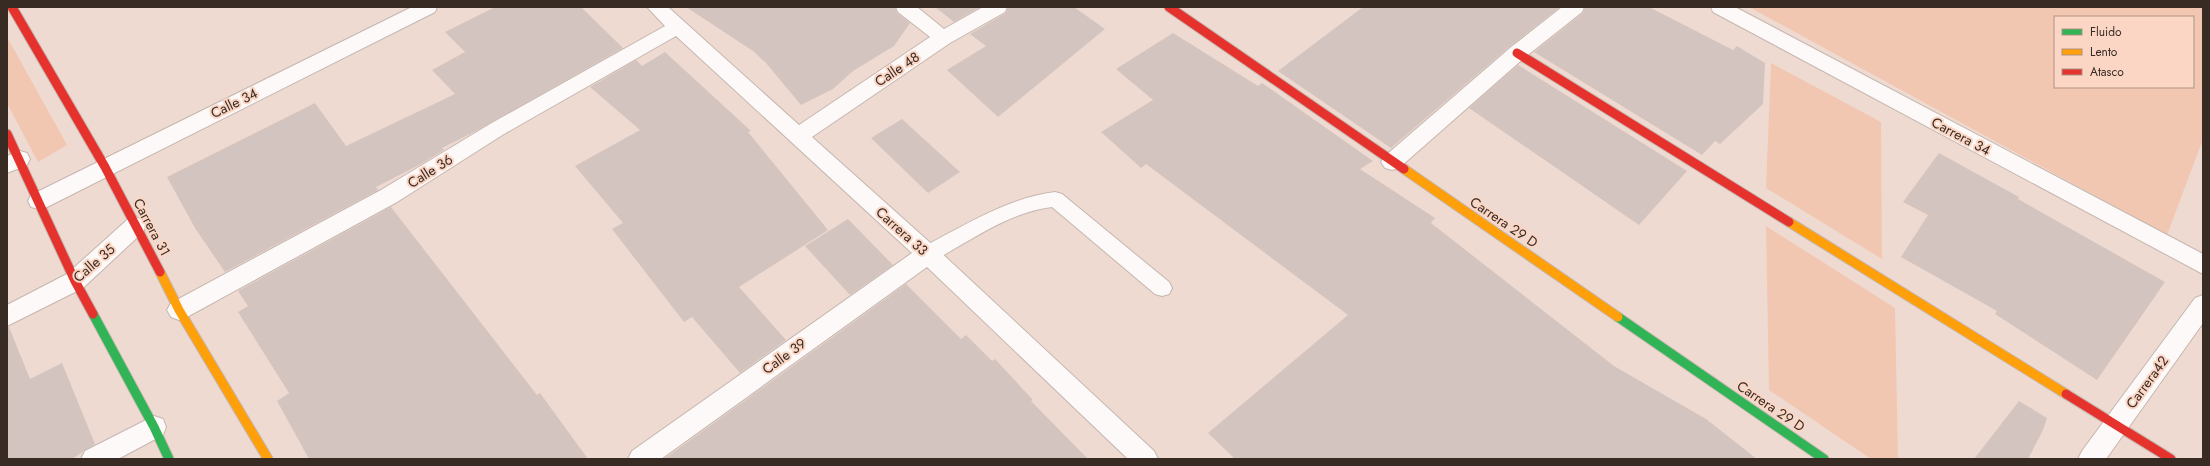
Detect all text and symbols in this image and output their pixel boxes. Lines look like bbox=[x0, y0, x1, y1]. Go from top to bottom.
legend bbox=[2054, 16, 2194, 88]
text: Fluido bbox=[2090, 23, 2122, 41]
text: Lento bbox=[2090, 43, 2118, 61]
street label: Calle 48 bbox=[871, 47, 923, 91]
text: Atasco bbox=[2090, 63, 2124, 81]
street label: Calle 34 bbox=[207, 83, 261, 123]
street label: Carrera 34 bbox=[1928, 112, 1994, 160]
street label: Calle 36 bbox=[404, 149, 456, 193]
street label: Carrera 29 D bbox=[1466, 192, 1542, 252]
street label: Carrera 31 bbox=[128, 195, 176, 259]
street label: Carrera 33 bbox=[872, 202, 933, 260]
street label: Calle 35 bbox=[69, 239, 119, 287]
street label: Calle 39 bbox=[758, 333, 810, 379]
street label: Carrera42 bbox=[2121, 352, 2173, 412]
street label: Carrera 29 D bbox=[1733, 376, 1809, 436]

